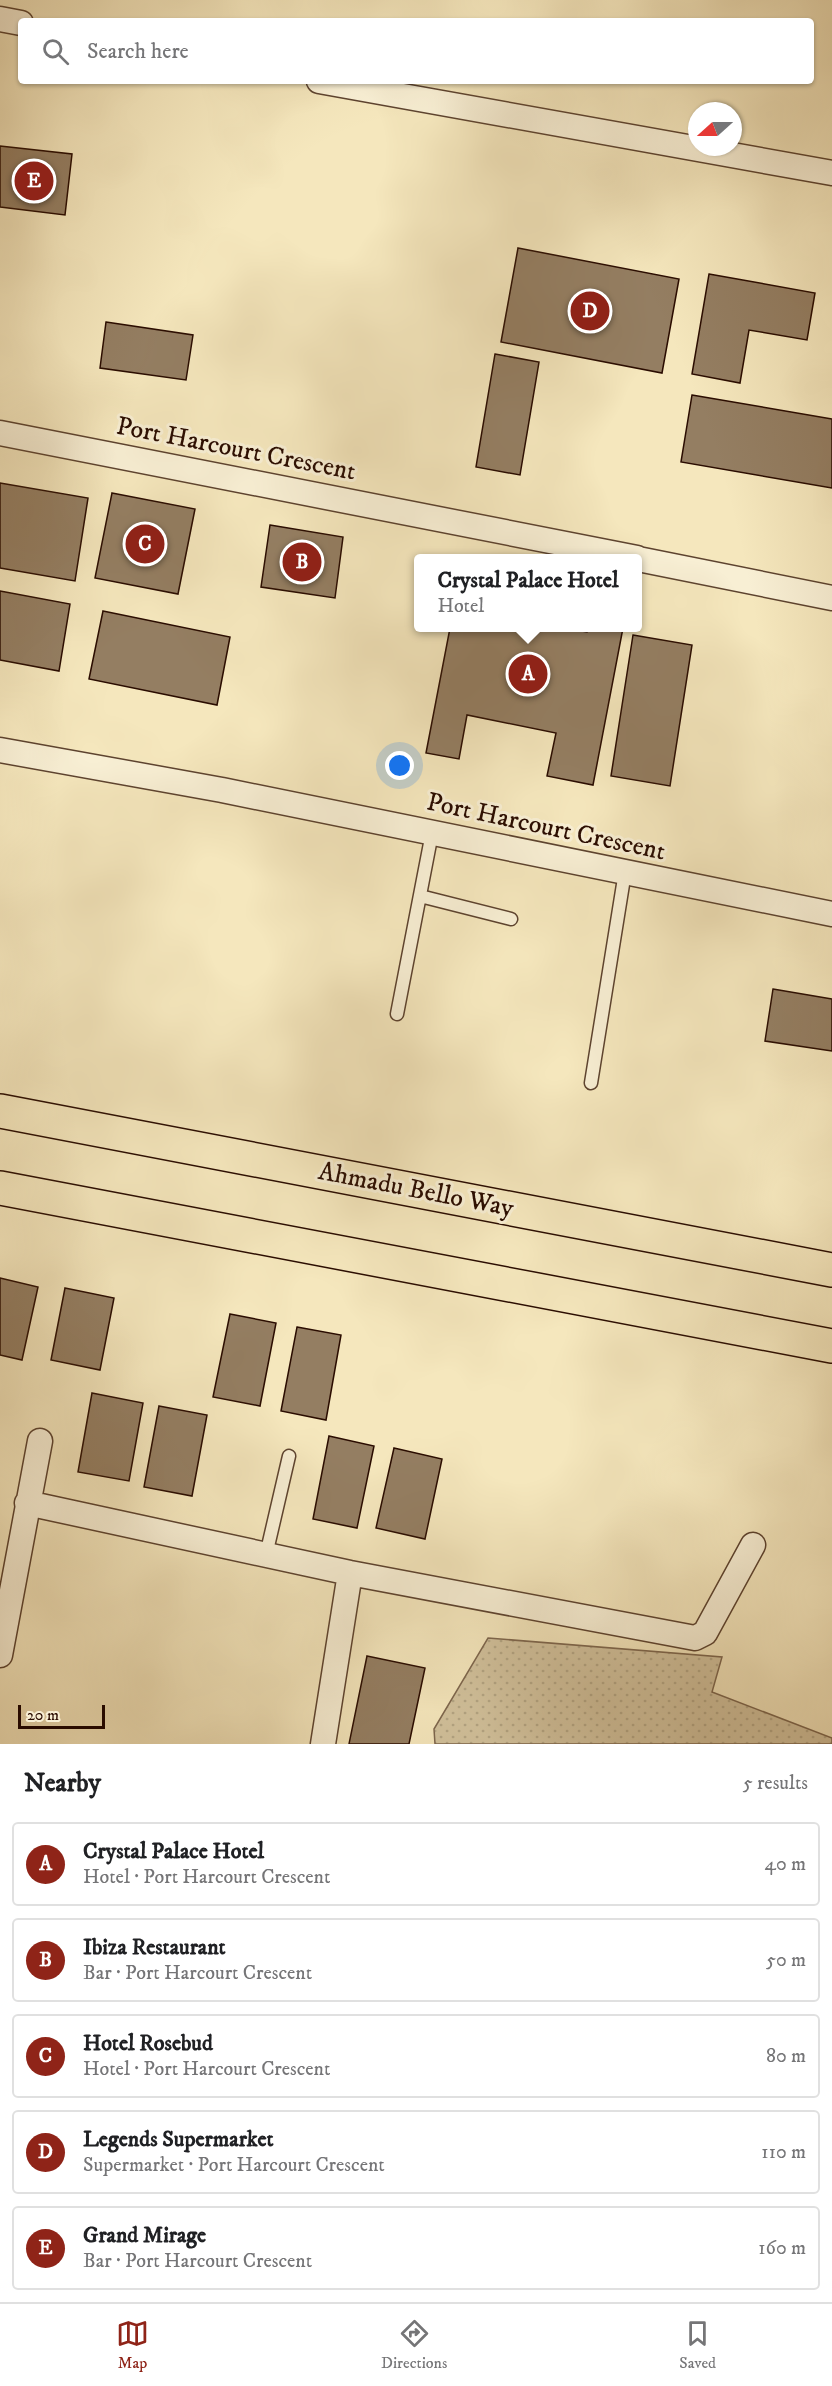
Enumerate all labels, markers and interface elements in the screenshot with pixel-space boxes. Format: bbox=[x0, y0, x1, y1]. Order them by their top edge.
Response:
search box bbox=[18, 18, 814, 84]
icon: search bbox=[39, 35, 72, 68]
text: Search here bbox=[87, 38, 189, 65]
north arrow bbox=[688, 102, 742, 156]
pin: E bbox=[15, 158, 54, 204]
pin: D bbox=[570, 288, 610, 334]
street label: Port Harcourt Crescent bbox=[113, 410, 359, 488]
pin: C bbox=[126, 522, 164, 566]
pin: B bbox=[282, 540, 322, 584]
popup bbox=[414, 554, 642, 632]
text: Crystal Palace Hotel bbox=[437, 567, 619, 594]
text: Hotel bbox=[437, 594, 484, 619]
pin: A bbox=[508, 652, 548, 696]
your location bbox=[385, 751, 414, 780]
street label: Port Harcourt Crescent bbox=[424, 786, 668, 868]
street label: Ahmadu Bello Way bbox=[315, 1155, 517, 1225]
scale bar bbox=[18, 1702, 105, 1730]
text: 20 m bbox=[27, 1705, 59, 1725]
text: Nearby bbox=[24, 1767, 101, 1800]
text: 5 results bbox=[743, 1771, 808, 1796]
text: Crystal Palace Hotel bbox=[83, 1838, 264, 1865]
text: A bbox=[39, 1852, 52, 1877]
text: 40 m bbox=[764, 1852, 806, 1877]
text: Hotel · Port Harcourt Crescent bbox=[83, 1865, 330, 1890]
text: Ibiza Restaurant bbox=[83, 1934, 226, 1961]
text: B bbox=[39, 1948, 52, 1973]
text: 50 m bbox=[766, 1948, 806, 1973]
text: Bar · Port Harcourt Crescent bbox=[83, 1961, 312, 1986]
text: Hotel Rosebud bbox=[83, 2030, 213, 2057]
text: C bbox=[39, 2044, 52, 2069]
text: 80 m bbox=[766, 2044, 806, 2069]
text: Hotel · Port Harcourt Crescent bbox=[83, 2057, 330, 2082]
text: Legends Supermarket bbox=[83, 2126, 274, 2153]
text: D bbox=[38, 2140, 53, 2165]
text: 110 m bbox=[761, 2140, 806, 2165]
text: Supermarket · Port Harcourt Crescent bbox=[83, 2153, 385, 2178]
text: Grand Mirage bbox=[83, 2222, 206, 2249]
text: E bbox=[38, 2236, 53, 2261]
text: 160 m bbox=[758, 2236, 806, 2261]
text: Bar · Port Harcourt Crescent bbox=[83, 2249, 312, 2274]
tab: Map bbox=[116, 2317, 149, 2373]
tab: Directions bbox=[381, 2317, 447, 2373]
tab: Saved bbox=[679, 2317, 716, 2373]

